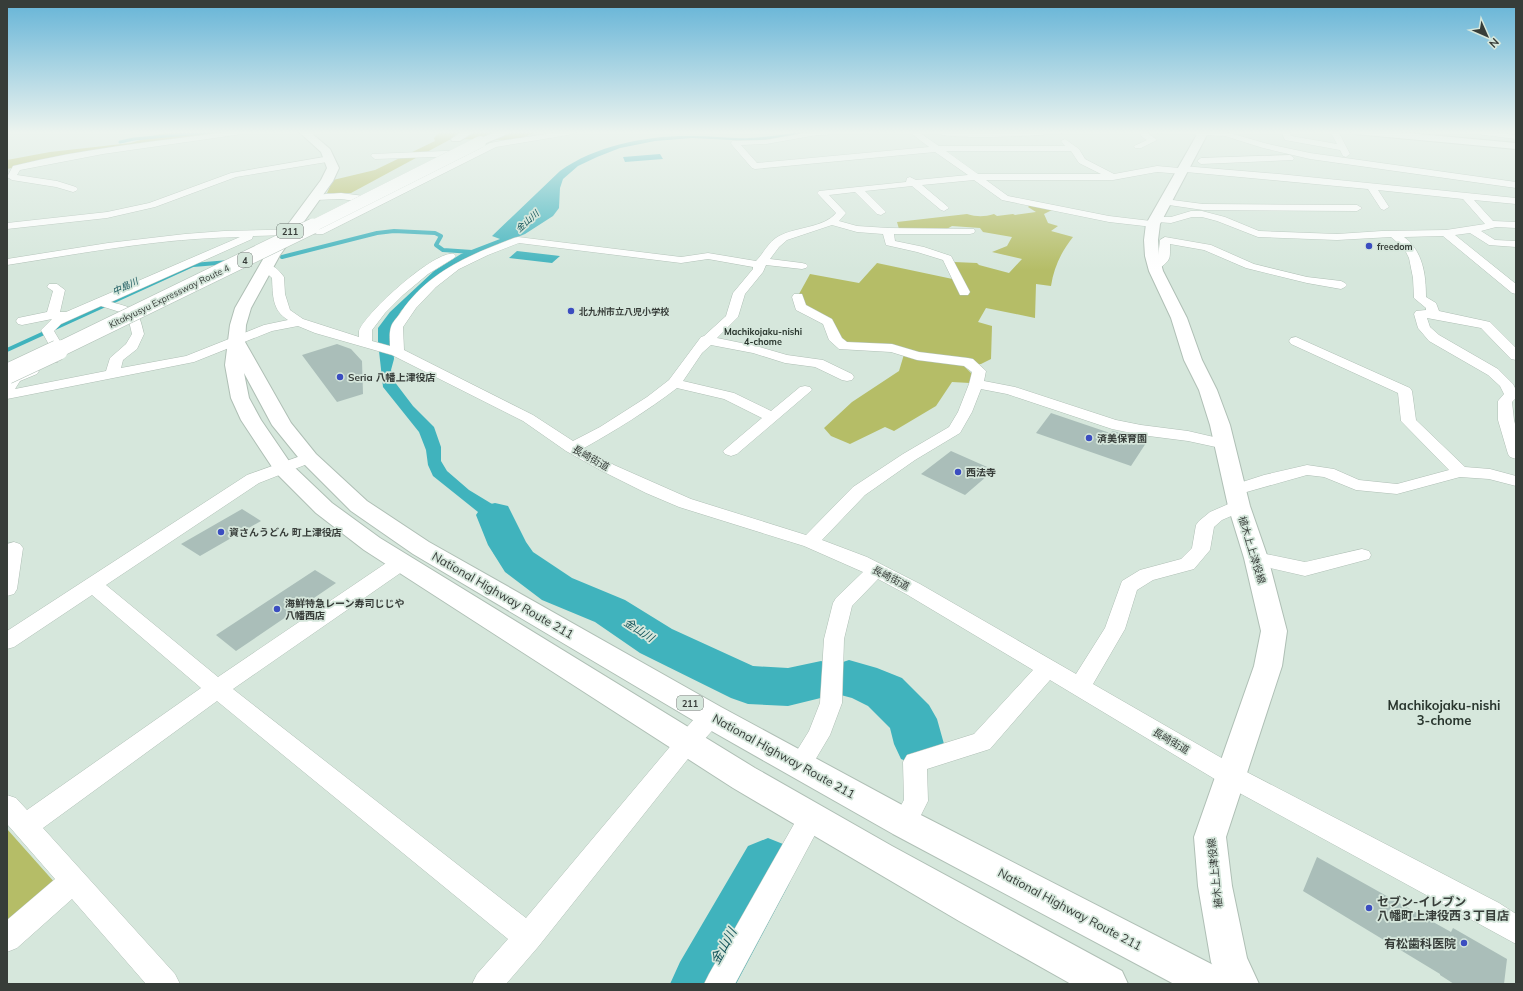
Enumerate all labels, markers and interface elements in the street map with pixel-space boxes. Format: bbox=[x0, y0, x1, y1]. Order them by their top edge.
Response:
north arrow bbox=[1467, 16, 1507, 56]
text: N bbox=[1486, 35, 1502, 51]
water label: 金山川 bbox=[513, 207, 541, 234]
road number: 211 bbox=[277, 224, 303, 238]
marker: freedom bbox=[1364, 241, 1374, 251]
place label: freedom bbox=[1377, 241, 1413, 252]
road number: 4 bbox=[238, 253, 252, 267]
street label: Kitakyusyu Expressway Route 4 bbox=[107, 262, 232, 331]
water label: 中島川 bbox=[110, 275, 140, 297]
marker: 北九州市立八児小学校 bbox=[566, 306, 576, 316]
place label: 北九州市立八児小学校 bbox=[579, 306, 670, 317]
district label: Machikojaku-nishi 4-chome bbox=[724, 326, 802, 347]
place label: Seria 八幡上津役店 bbox=[348, 371, 435, 384]
marker: Seria 八幡上津役店 bbox=[335, 372, 345, 382]
place label: 済美保育園 bbox=[1097, 432, 1147, 445]
marker: 済美保育園 bbox=[1084, 433, 1094, 443]
street label: 長崎街道 bbox=[570, 443, 612, 473]
place label: 西法寺 bbox=[966, 466, 996, 479]
marker: 西法寺 bbox=[953, 467, 963, 477]
street label: 植木上上津役線 bbox=[1236, 515, 1268, 585]
place label: 資さんうどん 町上津役店 bbox=[229, 526, 342, 539]
marker: 資さんうどん 町上津役店 bbox=[216, 527, 226, 537]
street label: National Highway Route 211 bbox=[430, 548, 576, 642]
street label: 長崎街道 bbox=[870, 563, 912, 593]
place label: 海鮮特急レーン寿司じじや 八幡西店 bbox=[285, 597, 405, 622]
marker: 海鮮特急レーン寿司じじや 八幡西店 bbox=[272, 604, 282, 614]
water label: 金山川 bbox=[621, 615, 657, 645]
road number: 211 bbox=[677, 696, 703, 710]
district label: Machikojaku-nishi 3-chome bbox=[1388, 697, 1500, 728]
street label: National Highway Route 211 bbox=[710, 710, 858, 802]
street label: 長崎街道 bbox=[1150, 725, 1192, 757]
street label: 植木上上津役線 bbox=[1205, 838, 1225, 908]
street label: National Highway Route 211 bbox=[995, 865, 1145, 953]
place label: セブン-イレブン 八幡町上津役西３丁目店 bbox=[1377, 894, 1509, 923]
marker: セブン-イレブン 八幡町上津役西３丁目店 bbox=[1364, 903, 1374, 913]
water label: 金山川 bbox=[707, 923, 740, 967]
place label: 有松歯科医院 bbox=[1384, 936, 1456, 951]
marker: 有松歯科医院 bbox=[1459, 938, 1469, 948]

